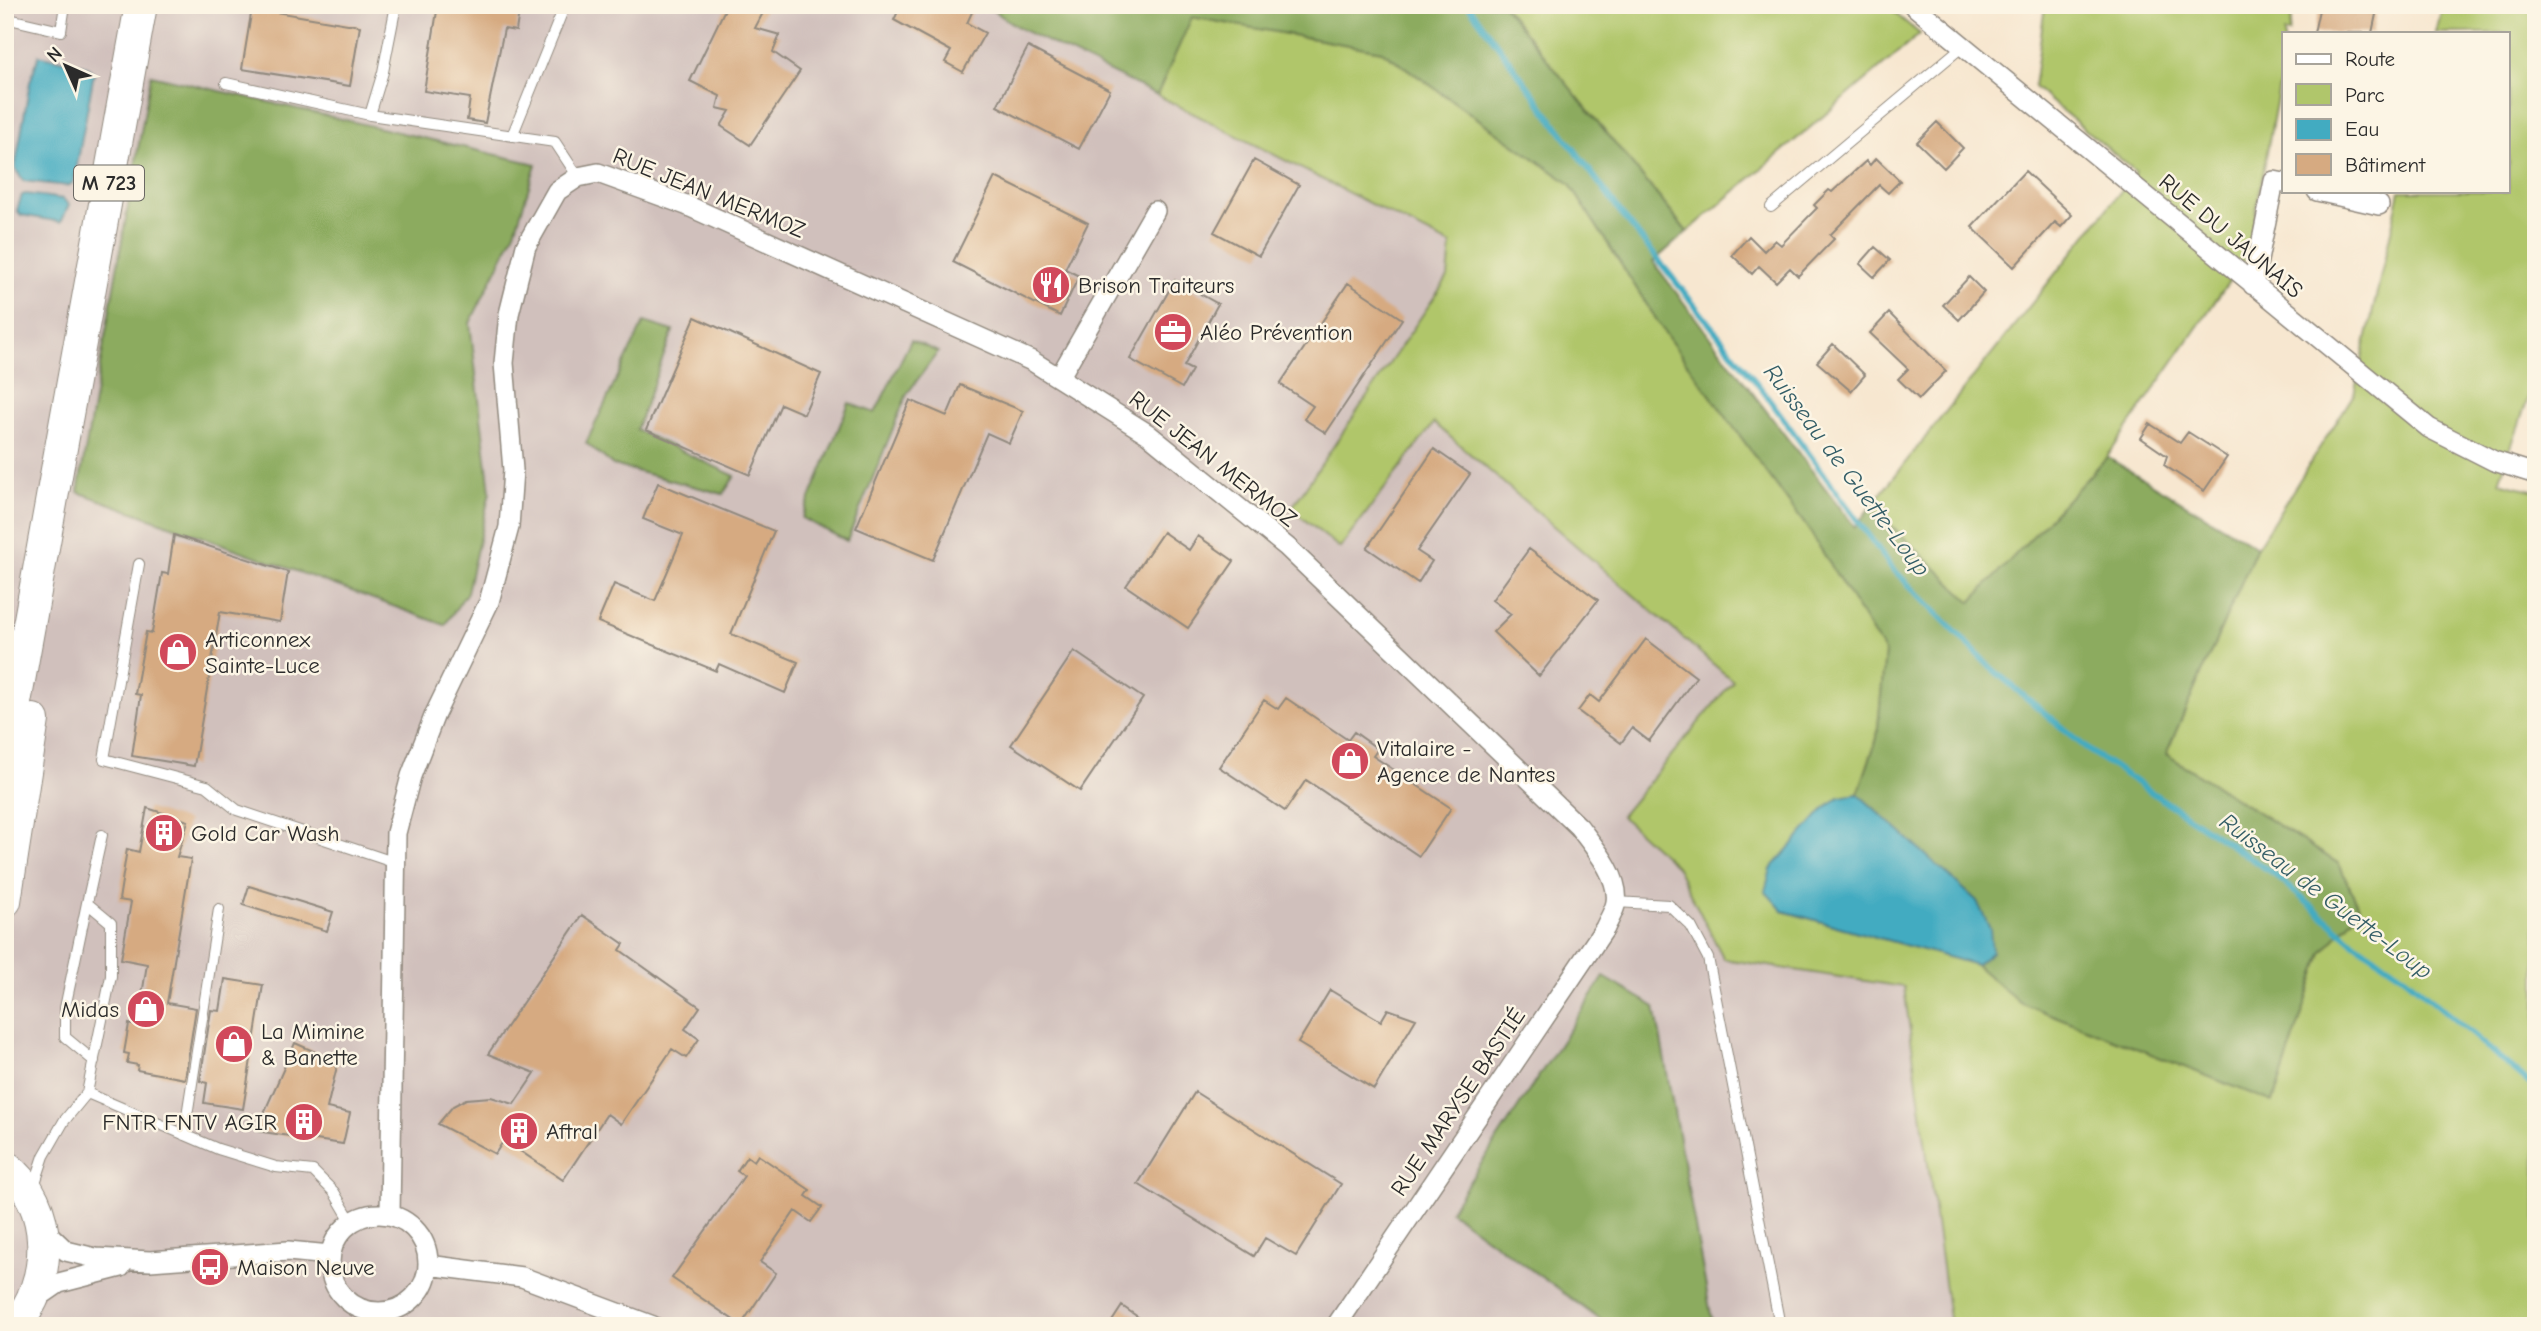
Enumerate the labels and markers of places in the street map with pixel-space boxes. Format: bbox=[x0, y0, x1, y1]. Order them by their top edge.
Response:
restaurant icon: Brison Traiteurs bbox=[1030, 264, 1072, 306]
place label: Brison Traiteurs bbox=[1078, 272, 1234, 299]
office icon: Aléo Prévention bbox=[1152, 311, 1194, 353]
place label: Aléo Prévention bbox=[1200, 319, 1353, 346]
place label: Articonnex Sainte-Luce bbox=[205, 626, 320, 679]
shop icon: Articonnex Sainte-Luce bbox=[157, 631, 199, 673]
place label: Vitalaire - Agence de Nantes bbox=[1377, 735, 1555, 788]
shop icon: Vitalaire - Agence de Nantes bbox=[1329, 740, 1371, 782]
building icon: Gold Car Wash bbox=[143, 812, 185, 854]
place label: Gold Car Wash bbox=[191, 820, 340, 847]
shop icon: Midas bbox=[125, 988, 167, 1030]
place label: Midas bbox=[61, 996, 119, 1023]
place label: La Mimine & Banette bbox=[261, 1018, 365, 1071]
shop icon: La Mimine & Banette bbox=[213, 1023, 255, 1065]
building icon: FNTR FNTV AGIR bbox=[283, 1101, 325, 1143]
place label: FNTR FNTV AGIR bbox=[102, 1109, 277, 1136]
building icon: Aftral bbox=[498, 1110, 540, 1152]
place label: Aftral bbox=[546, 1118, 598, 1145]
bus stop icon: Maison Neuve bbox=[189, 1246, 231, 1288]
place label: Maison Neuve bbox=[237, 1254, 375, 1281]

